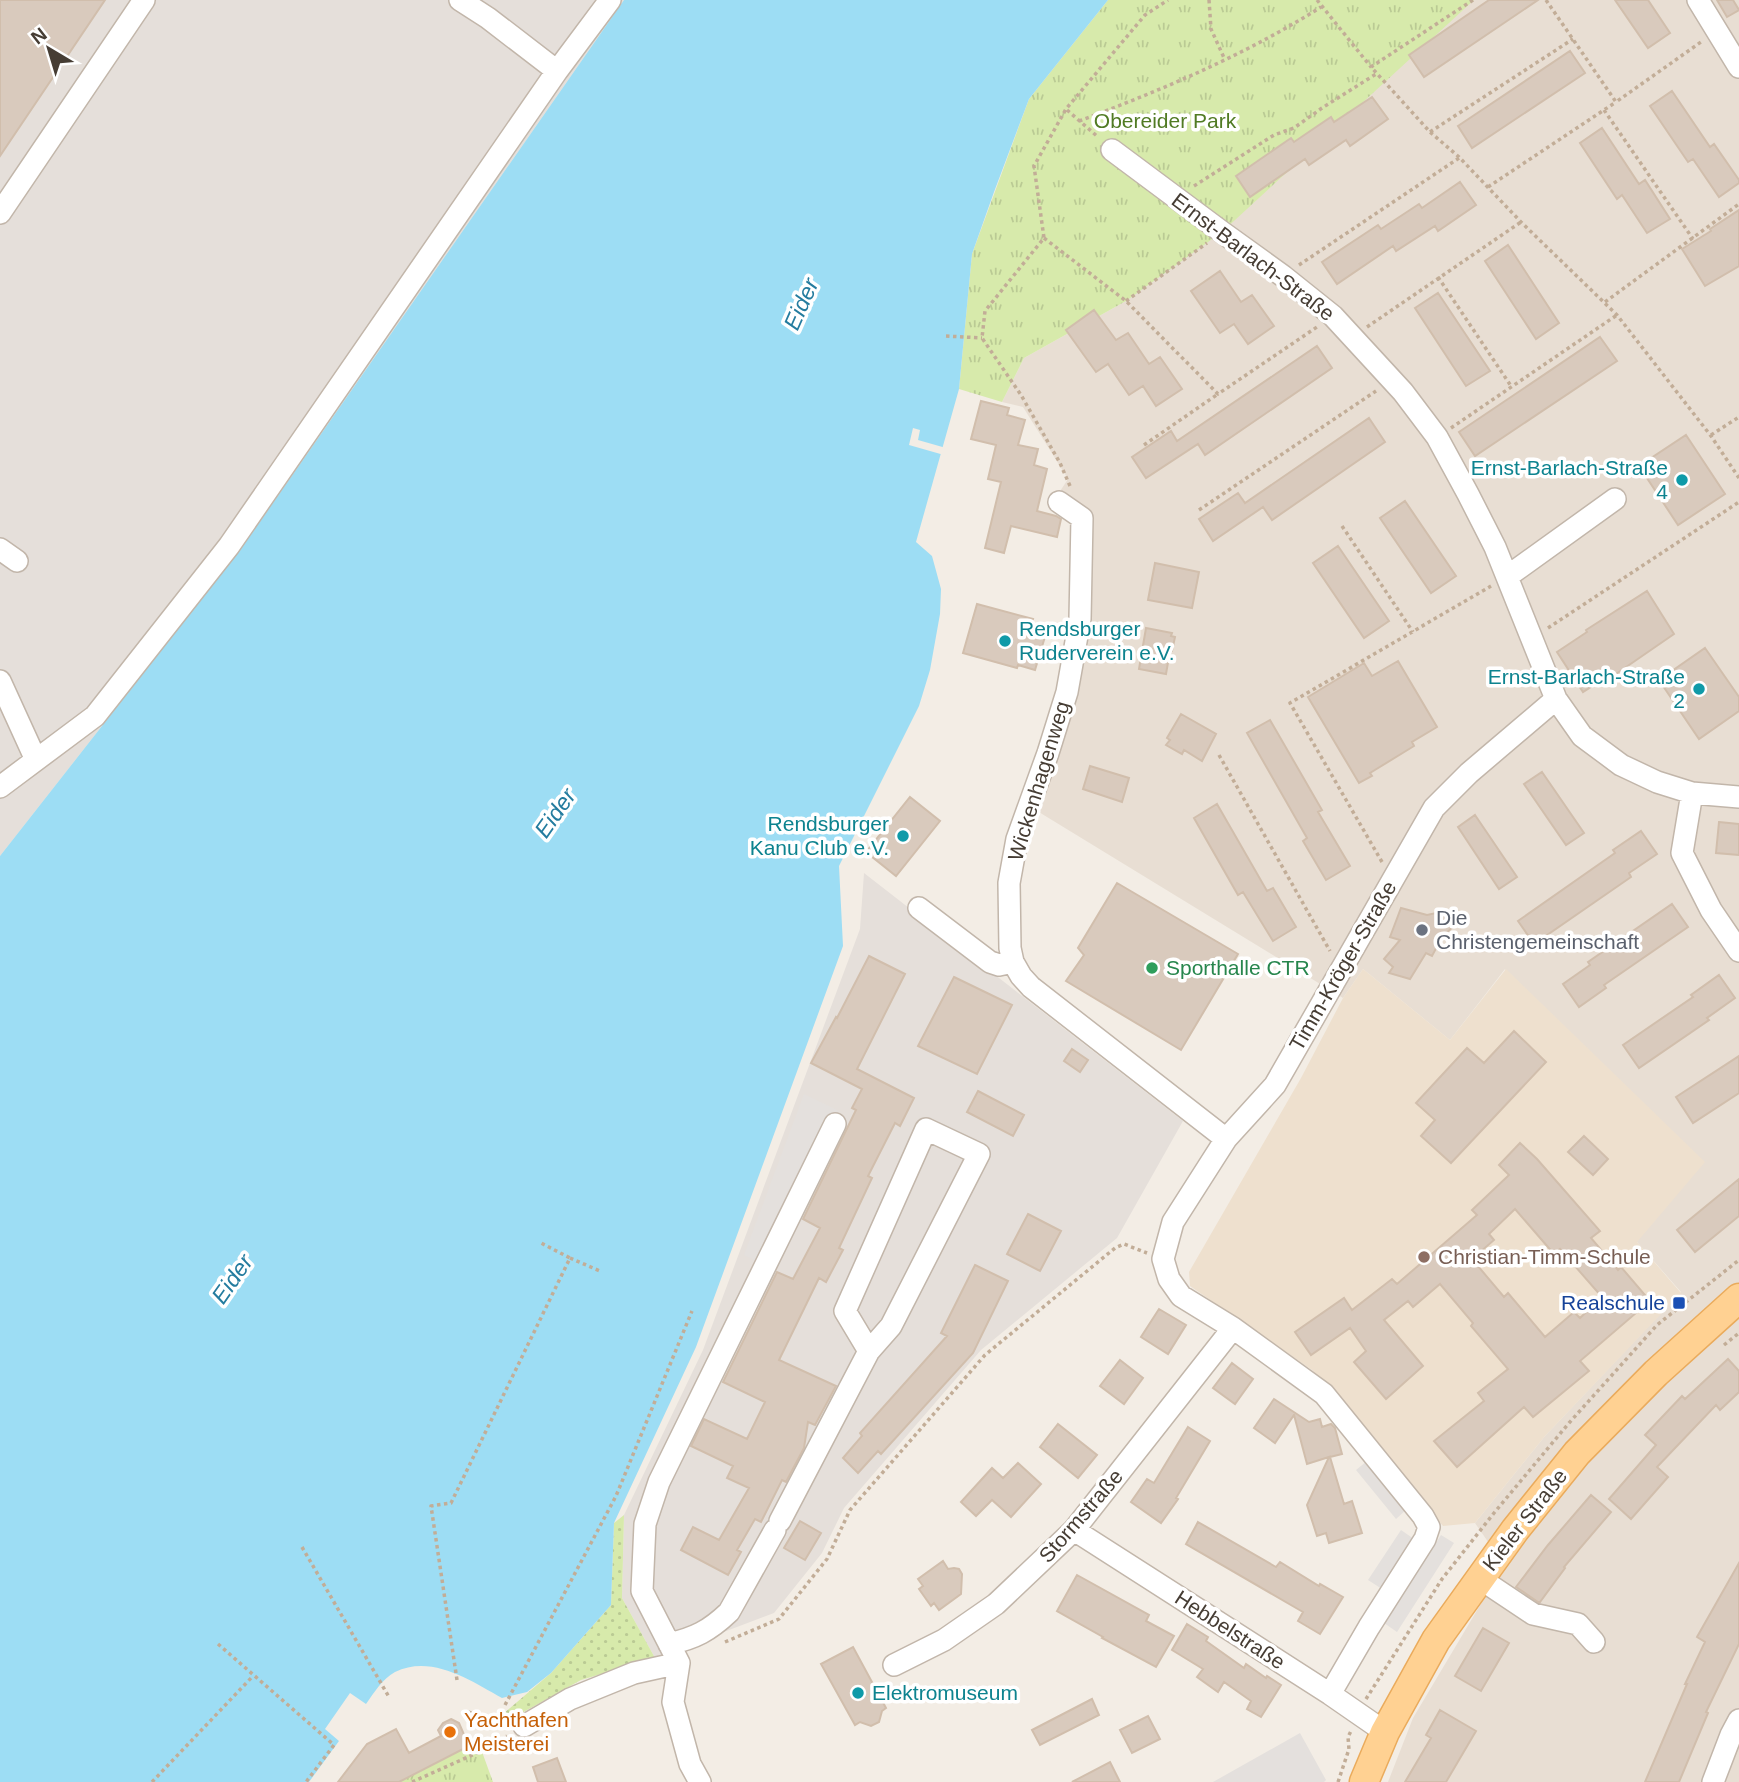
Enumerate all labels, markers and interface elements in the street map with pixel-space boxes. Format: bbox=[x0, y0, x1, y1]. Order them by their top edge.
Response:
north arrow bbox=[14, 14, 84, 84]
text: N bbox=[27, 23, 51, 48]
park label: Obereider Park bbox=[1094, 109, 1237, 132]
street label: Ernst-Barlach-Straße bbox=[1168, 188, 1339, 325]
water label: Eider bbox=[778, 273, 824, 334]
place label: Ernst-Barlach-Straße 4 bbox=[1471, 456, 1668, 503]
marker: Ernst-Barlach-Straße 4 bbox=[1674, 472, 1690, 488]
place label: Rendsburger Ruderverein e.V. bbox=[1019, 617, 1175, 664]
marker: Rendsburger Ruderverein e.V. bbox=[997, 633, 1013, 649]
place label: Ernst-Barlach-Straße 2 bbox=[1488, 665, 1685, 712]
marker: Ernst-Barlach-Straße 2 bbox=[1691, 681, 1707, 697]
street label: Wickenhagenweg bbox=[1003, 698, 1074, 863]
water label: Eider bbox=[529, 782, 582, 842]
place label: Rendsburger Kanu Club e.V. bbox=[750, 812, 889, 859]
marker: Rendsburger Kanu Club e.V. bbox=[895, 828, 911, 844]
street label: Timm-Kröger-Straße bbox=[1285, 877, 1400, 1055]
place label: Die Christengemeinschaft bbox=[1436, 906, 1639, 953]
marker: Die Christengemeinschaft bbox=[1414, 922, 1430, 938]
place label: Sporthalle CTR bbox=[1166, 956, 1310, 979]
marker: Sporthalle CTR bbox=[1144, 960, 1160, 976]
place label: Christian-Timm-Schule bbox=[1438, 1245, 1651, 1268]
water label: Eider bbox=[206, 1248, 259, 1308]
marker: Christian-Timm-Schule bbox=[1416, 1249, 1432, 1265]
place label: Realschule bbox=[1561, 1291, 1665, 1314]
marker: Realschule bbox=[1671, 1295, 1687, 1311]
street label: Kieler Straße bbox=[1478, 1464, 1571, 1575]
street label: Stormstraße bbox=[1034, 1465, 1127, 1567]
street label: Hebbelstraße bbox=[1171, 1586, 1289, 1674]
place label: Elektromuseum bbox=[872, 1681, 1018, 1704]
marker: Elektromuseum bbox=[850, 1685, 866, 1701]
place label: Yachthafen Meisterei bbox=[464, 1708, 569, 1755]
marker: Yachthafen Meisterei bbox=[442, 1724, 458, 1740]

